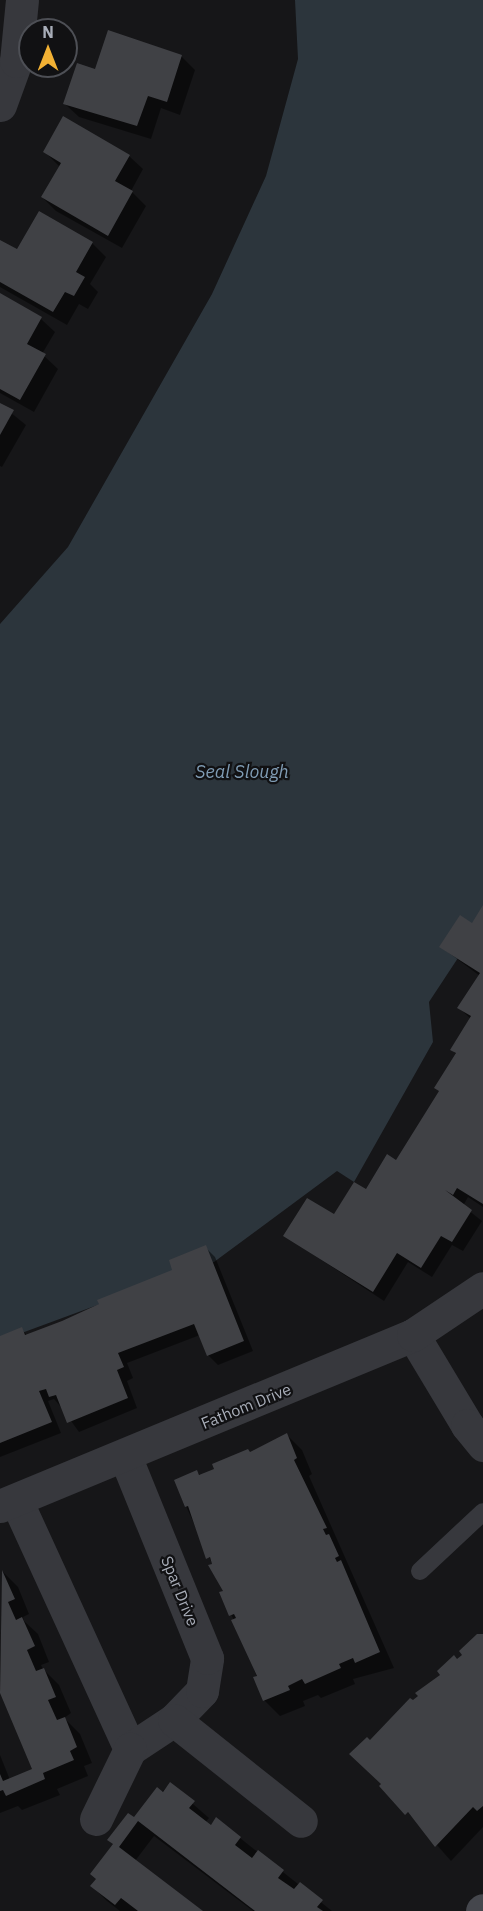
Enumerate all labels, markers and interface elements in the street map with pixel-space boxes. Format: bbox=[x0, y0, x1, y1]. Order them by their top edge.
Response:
north arrow bbox=[18, 18, 78, 78]
text: N bbox=[42, 22, 54, 42]
water label: Seal Slough bbox=[195, 761, 289, 783]
street label: Fathom Drive bbox=[198, 1379, 294, 1433]
street label: Spar Drive bbox=[157, 1553, 203, 1629]

